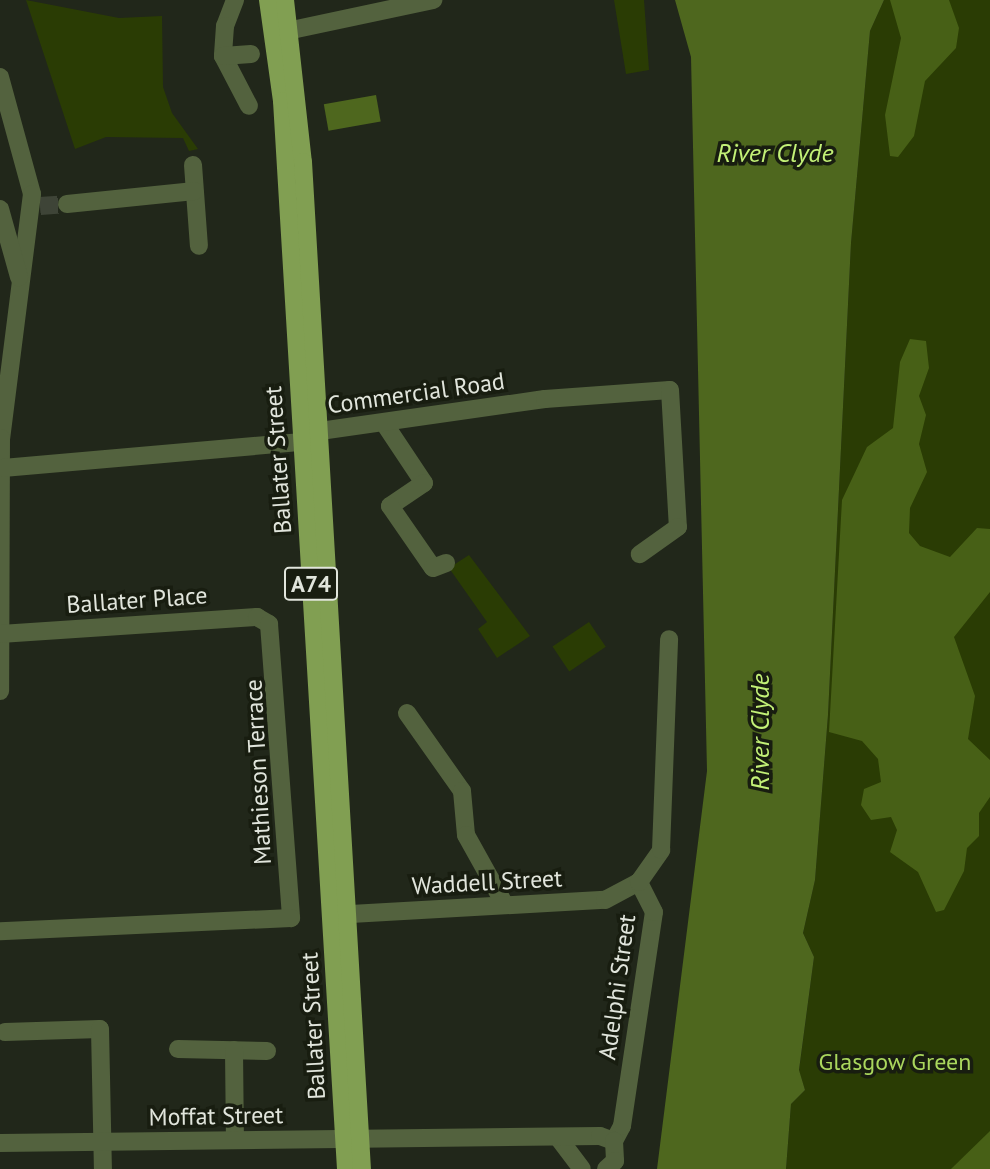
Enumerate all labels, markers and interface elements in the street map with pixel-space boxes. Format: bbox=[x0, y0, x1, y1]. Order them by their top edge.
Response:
water label: River Clyde bbox=[716, 137, 834, 169]
street label: Commercial Road bbox=[326, 366, 506, 420]
street label: Ballater Street bbox=[258, 385, 298, 535]
road number: A74 bbox=[283, 564, 339, 604]
street label: Ballater Place bbox=[66, 581, 208, 619]
water label: River Clyde bbox=[744, 673, 776, 791]
street label: Mathieson Terrace bbox=[239, 678, 277, 866]
street label: Waddell Street bbox=[411, 864, 563, 900]
street label: Adelphi Street bbox=[593, 913, 641, 1061]
street label: Ballater Street bbox=[295, 951, 331, 1101]
park label: Glasgow Green bbox=[818, 1048, 972, 1076]
street label: Moffat Street bbox=[148, 1100, 284, 1132]

